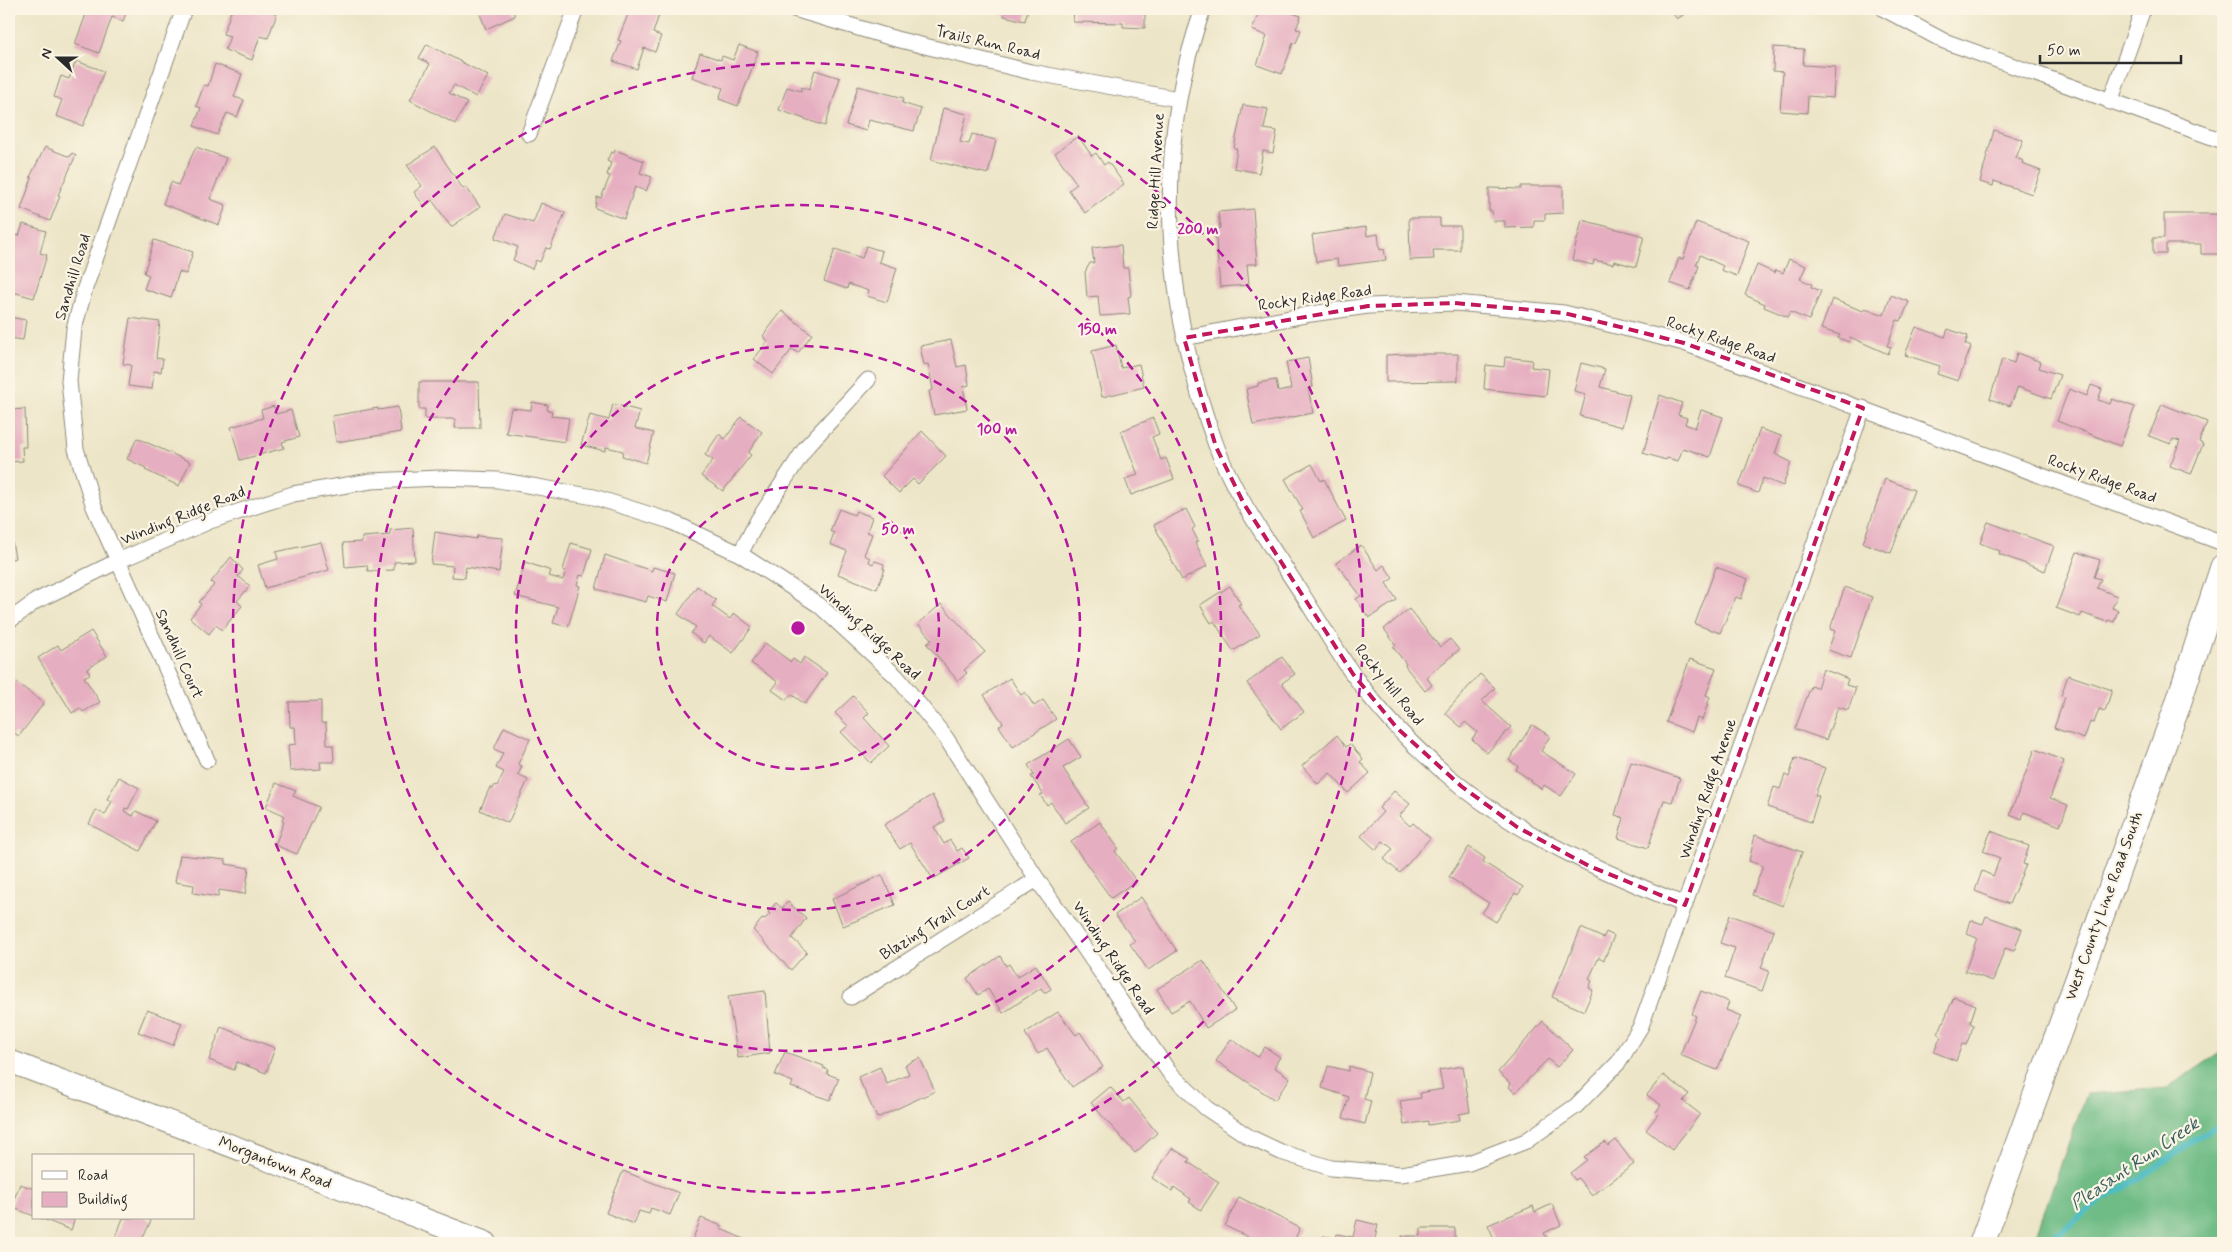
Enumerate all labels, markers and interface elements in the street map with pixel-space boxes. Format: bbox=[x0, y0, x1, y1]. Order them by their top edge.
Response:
street label: Trails Run Road bbox=[933, 21, 1043, 65]
north arrow bbox=[32, 32, 82, 82]
scale bar bbox=[2040, 32, 2181, 64]
text: 50 m bbox=[2047, 41, 2081, 61]
text: N bbox=[37, 46, 57, 61]
street label: Ridge Hill Avenue bbox=[1142, 112, 1171, 230]
text: 200 m bbox=[1178, 220, 1219, 240]
street label: Sandhill Road bbox=[50, 231, 96, 323]
street label: Rocky Ridge Road bbox=[1257, 280, 1373, 316]
street label: Rocky Ridge Road bbox=[1663, 311, 1779, 369]
text: 150 m bbox=[1077, 320, 1117, 340]
text: 100 m bbox=[977, 420, 1017, 440]
street label: Rocky Ridge Road bbox=[2045, 450, 2159, 508]
street label: Winding Ridge Road bbox=[118, 481, 249, 552]
text: 50 m bbox=[881, 520, 915, 540]
street label: Winding Ridge Road bbox=[813, 579, 925, 686]
street label: Sandhill Court bbox=[150, 606, 208, 703]
centre of rings bbox=[789, 619, 807, 637]
street label: Rocky Hill Road bbox=[1350, 640, 1428, 730]
street label: Winding Ridge Avenue bbox=[1674, 715, 1743, 862]
street label: West County Line Road South bbox=[2060, 809, 2148, 1003]
street label: Blazing Trail Court bbox=[876, 881, 995, 966]
street label: Winding Ridge Road bbox=[1066, 897, 1159, 1019]
water label: Pleasant Run Creek bbox=[2066, 1112, 2205, 1216]
street label: Morgantown Road bbox=[215, 1132, 335, 1195]
legend bbox=[32, 1154, 195, 1220]
text: Road bbox=[78, 1166, 108, 1186]
text: Building bbox=[78, 1190, 128, 1211]

